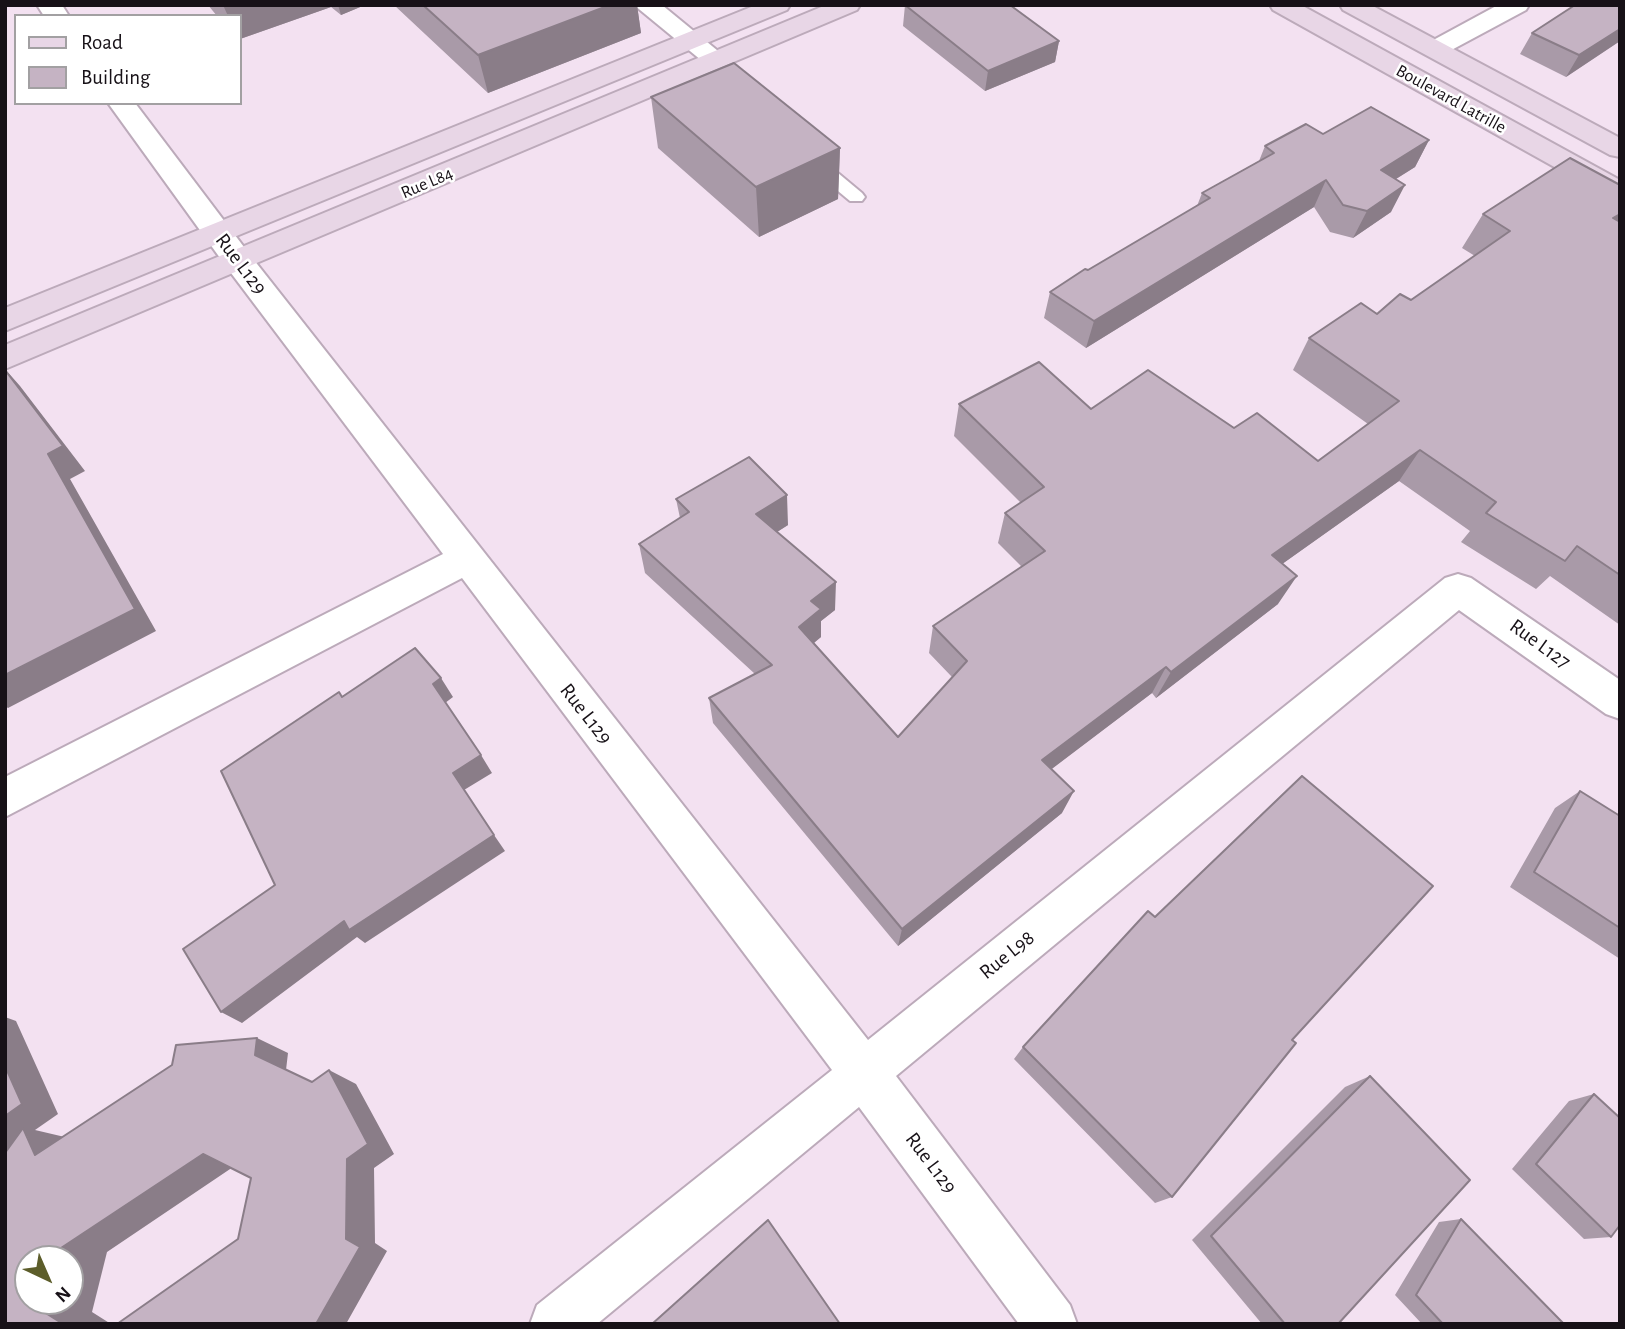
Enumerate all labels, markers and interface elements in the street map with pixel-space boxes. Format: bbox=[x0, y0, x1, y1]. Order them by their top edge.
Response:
legend bbox=[14, 14, 242, 105]
text: Road bbox=[81, 32, 123, 53]
street label: Boulevard Latrille bbox=[1392, 60, 1510, 138]
text: Building bbox=[81, 67, 150, 88]
street label: Rue L84 bbox=[398, 162, 456, 204]
street label: Rue L129 bbox=[210, 228, 272, 300]
street label: Rue L127 bbox=[1505, 613, 1575, 675]
street label: Rue L129 bbox=[554, 678, 618, 750]
street label: Rue L98 bbox=[974, 925, 1040, 985]
street label: Rue L129 bbox=[900, 1127, 962, 1199]
north arrow bbox=[14, 1245, 84, 1315]
text: N bbox=[51, 1283, 74, 1305]

